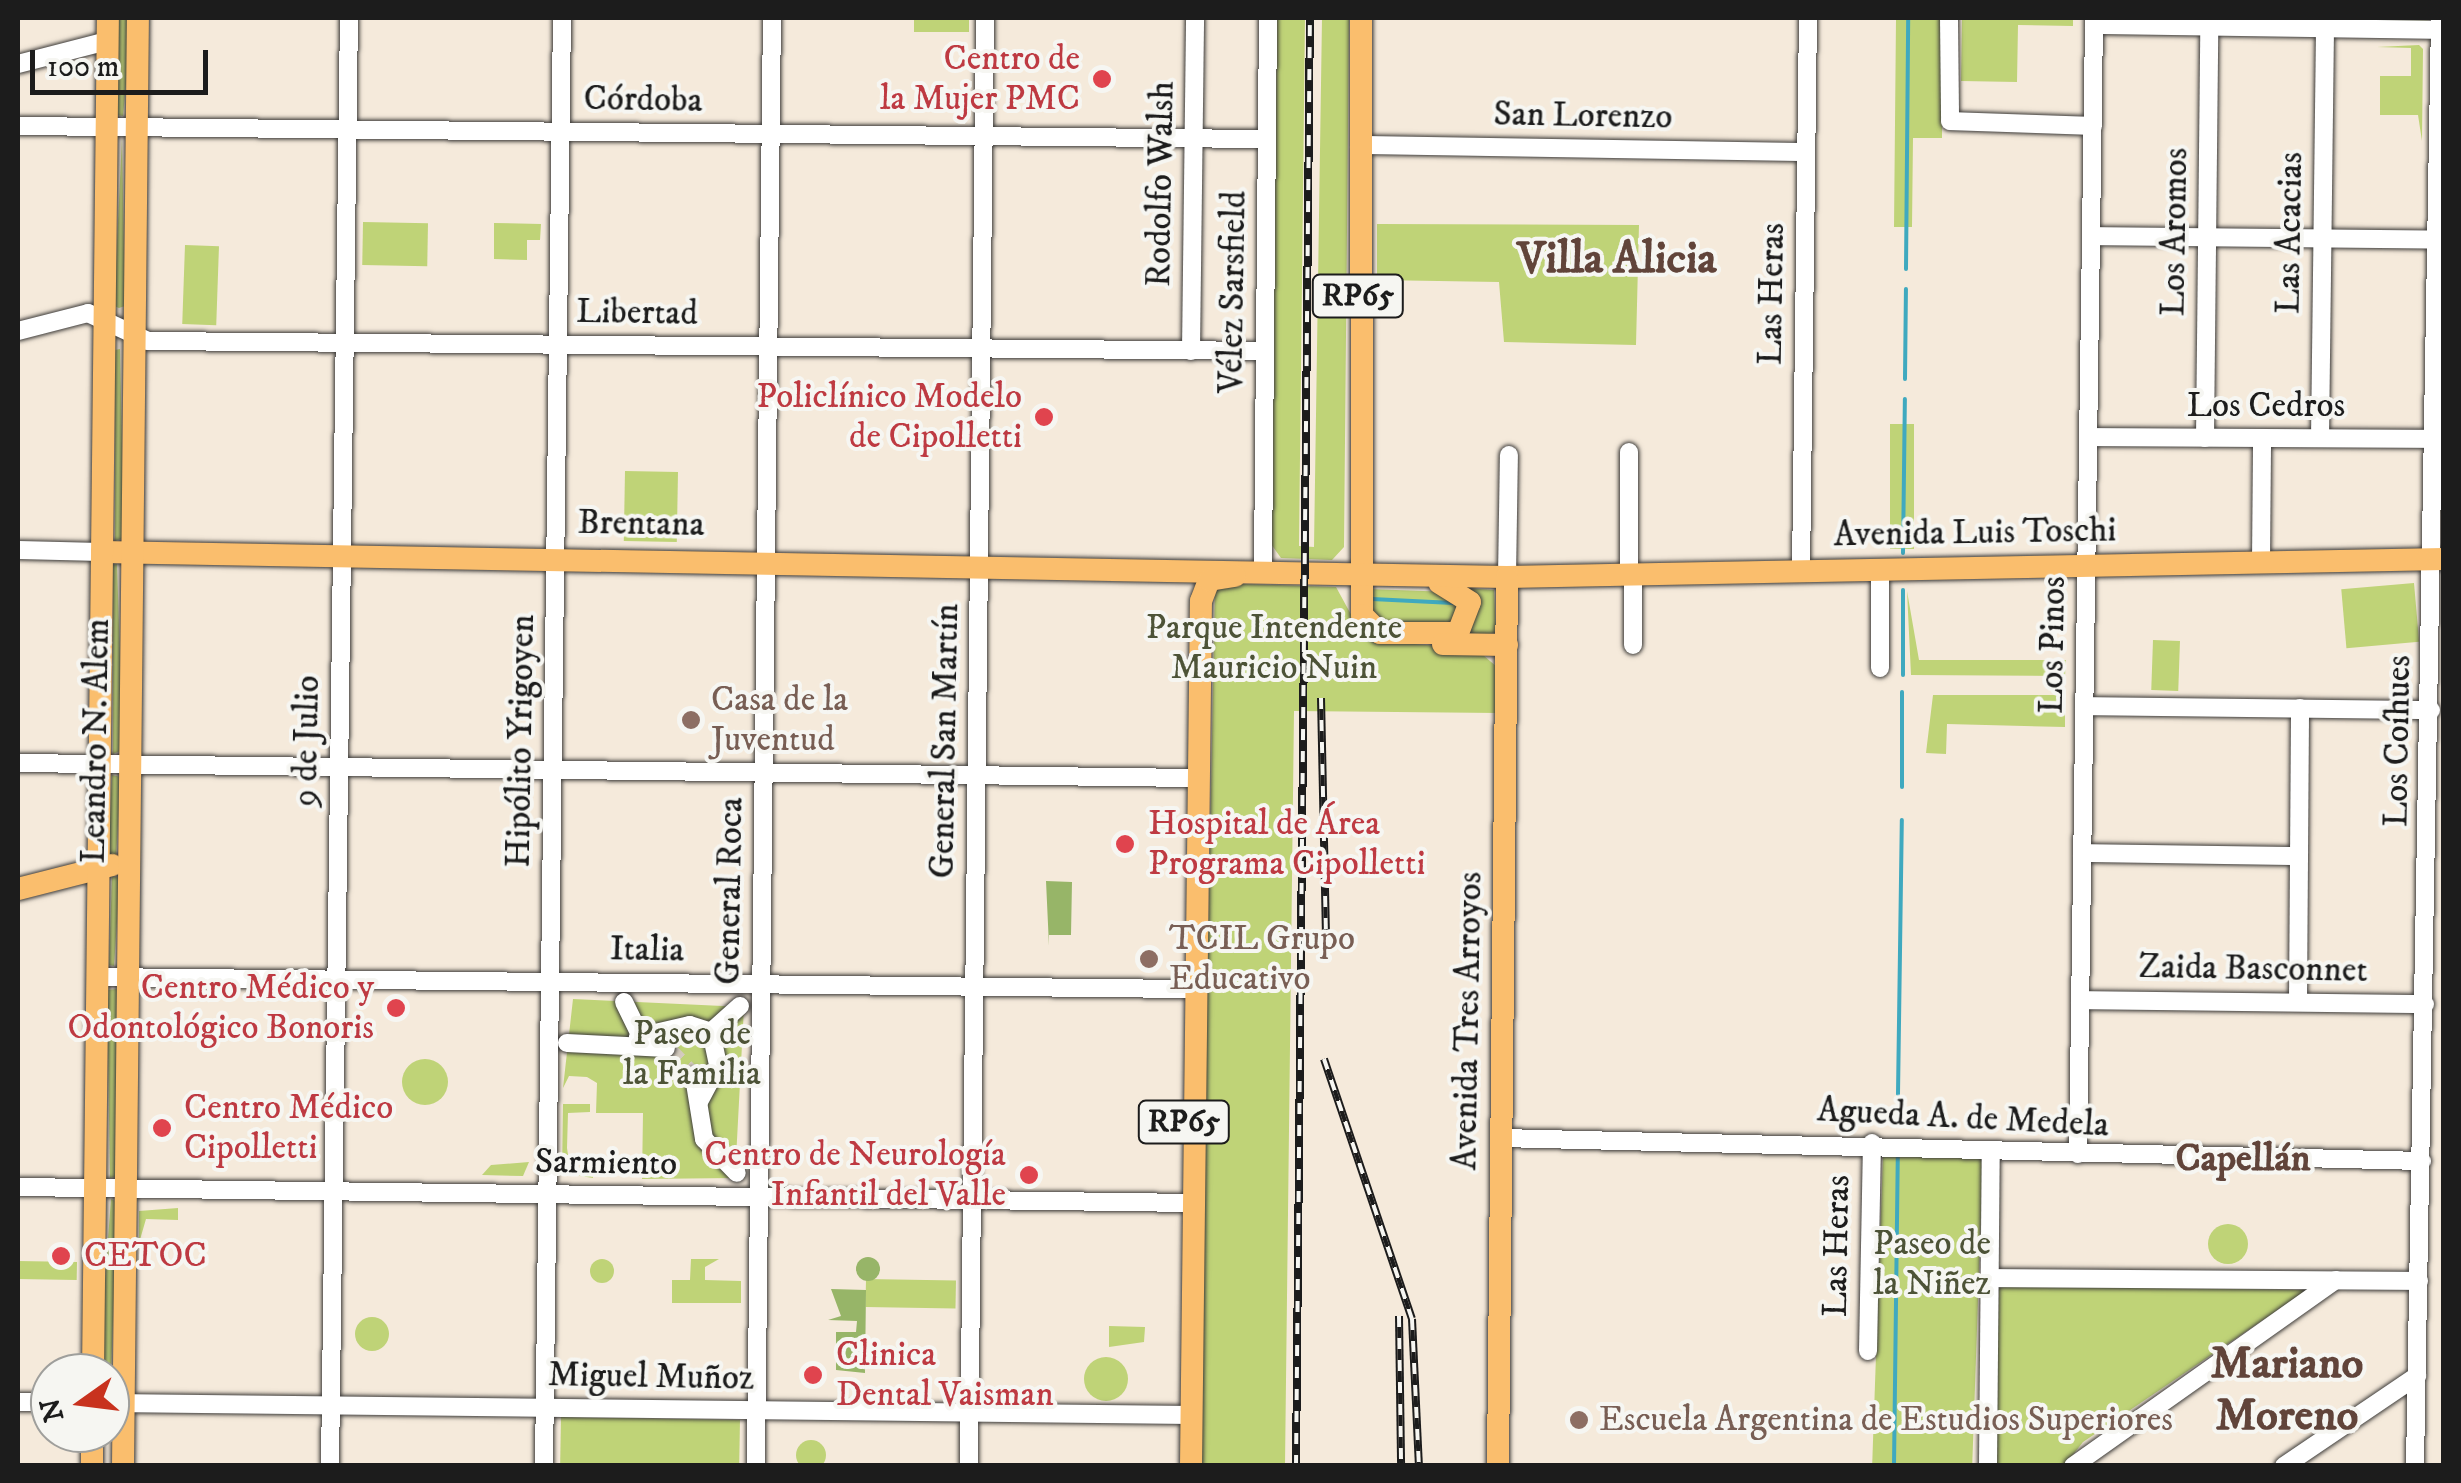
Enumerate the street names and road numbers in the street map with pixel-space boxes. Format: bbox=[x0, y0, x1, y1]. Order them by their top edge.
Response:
street label: Córdoba bbox=[583, 78, 703, 122]
street label: Rodolfo Walsh bbox=[1138, 81, 1184, 287]
street label: San Lorenzo bbox=[1493, 93, 1673, 139]
street label: Los Aromos bbox=[2153, 147, 2197, 317]
street label: Las Acacias bbox=[2268, 152, 2312, 314]
street label: Vélez Sarsfield bbox=[1210, 190, 1256, 394]
street label: Las Heras bbox=[1750, 223, 1794, 365]
road number: RP65 bbox=[1310, 269, 1406, 323]
street label: Libertad bbox=[576, 291, 698, 335]
street label: Los Cedros bbox=[2187, 385, 2345, 427]
street label: Brentana bbox=[577, 502, 705, 546]
street label: Avenida Luis Toschi bbox=[1833, 510, 2117, 556]
street label: Los Pinos bbox=[2031, 576, 2075, 714]
street label: General San Martín bbox=[922, 603, 968, 879]
street label: Hipólito Yrigoyen bbox=[498, 614, 544, 868]
street label: Leandro N. Alem bbox=[73, 618, 119, 864]
street label: Los Coíhues bbox=[2376, 655, 2420, 827]
street label: 9 de Julio bbox=[285, 675, 329, 807]
street label: General Roca bbox=[707, 797, 753, 985]
street label: Avenida Tres Arroyos bbox=[1444, 871, 1492, 1171]
street label: Italia bbox=[609, 928, 685, 972]
street label: Zaida Basconnet bbox=[2138, 946, 2368, 992]
street label: Agueda A. de Medela bbox=[1816, 1089, 2110, 1147]
road number: RP65 bbox=[1136, 1095, 1232, 1149]
street label: Sarmiento bbox=[534, 1141, 678, 1185]
street label: Las Heras bbox=[1815, 1175, 1859, 1317]
street label: Miguel Muñoz bbox=[548, 1354, 754, 1400]

